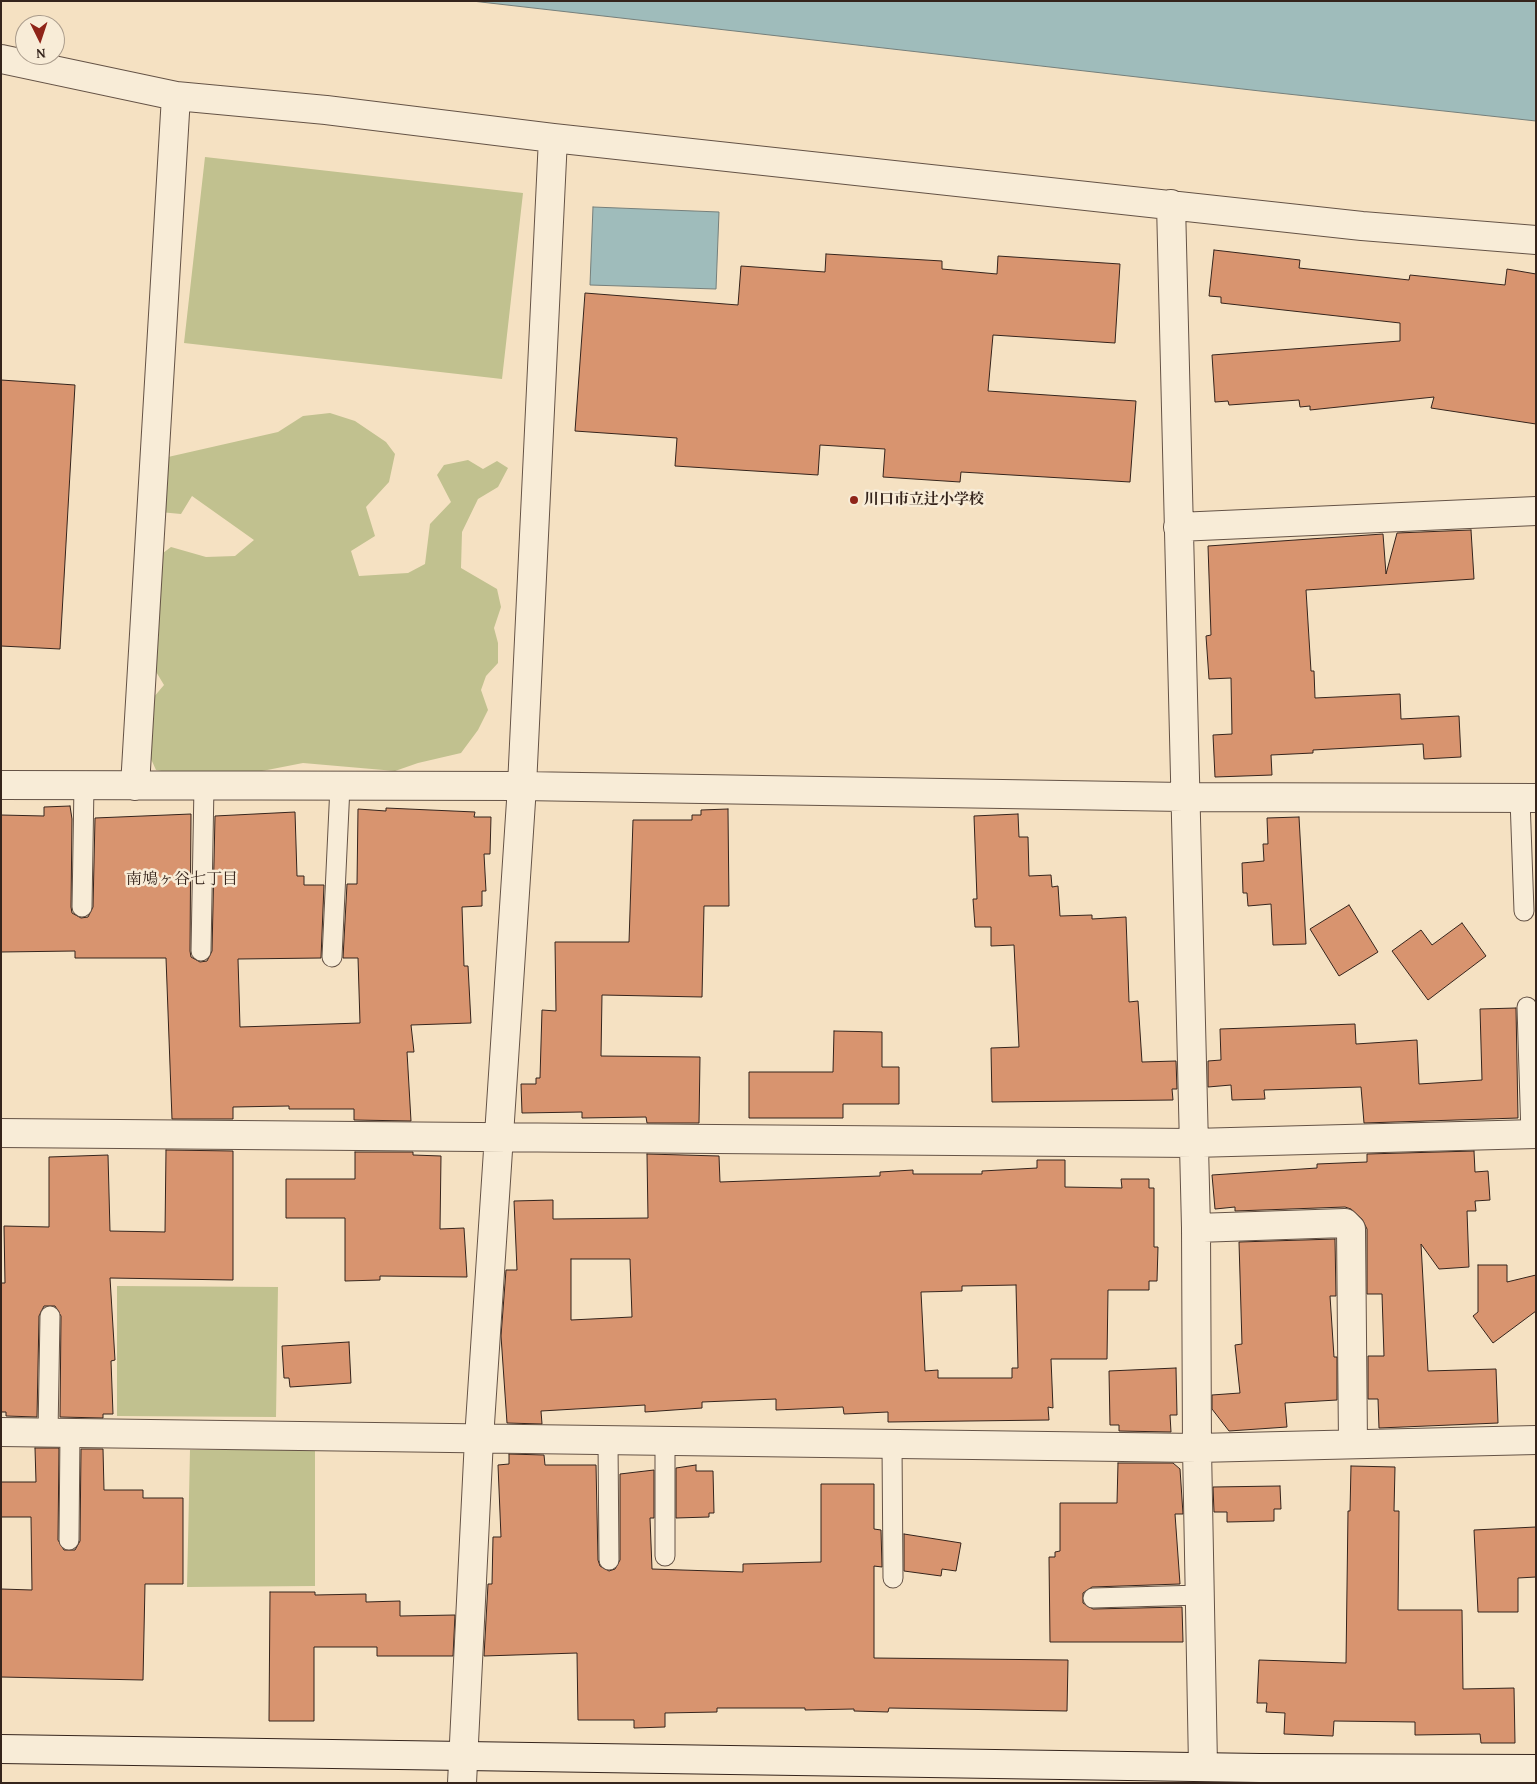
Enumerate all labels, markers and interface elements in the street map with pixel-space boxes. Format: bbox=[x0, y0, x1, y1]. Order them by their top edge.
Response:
north arrow bbox=[15, 15, 65, 65]
text: N bbox=[36, 44, 46, 64]
place label: 川口市立辻小学校 bbox=[864, 491, 984, 509]
marker: 川口市立辻小学校 bbox=[848, 494, 860, 506]
district label: 南鳩ヶ谷七丁目 bbox=[126, 870, 238, 890]

